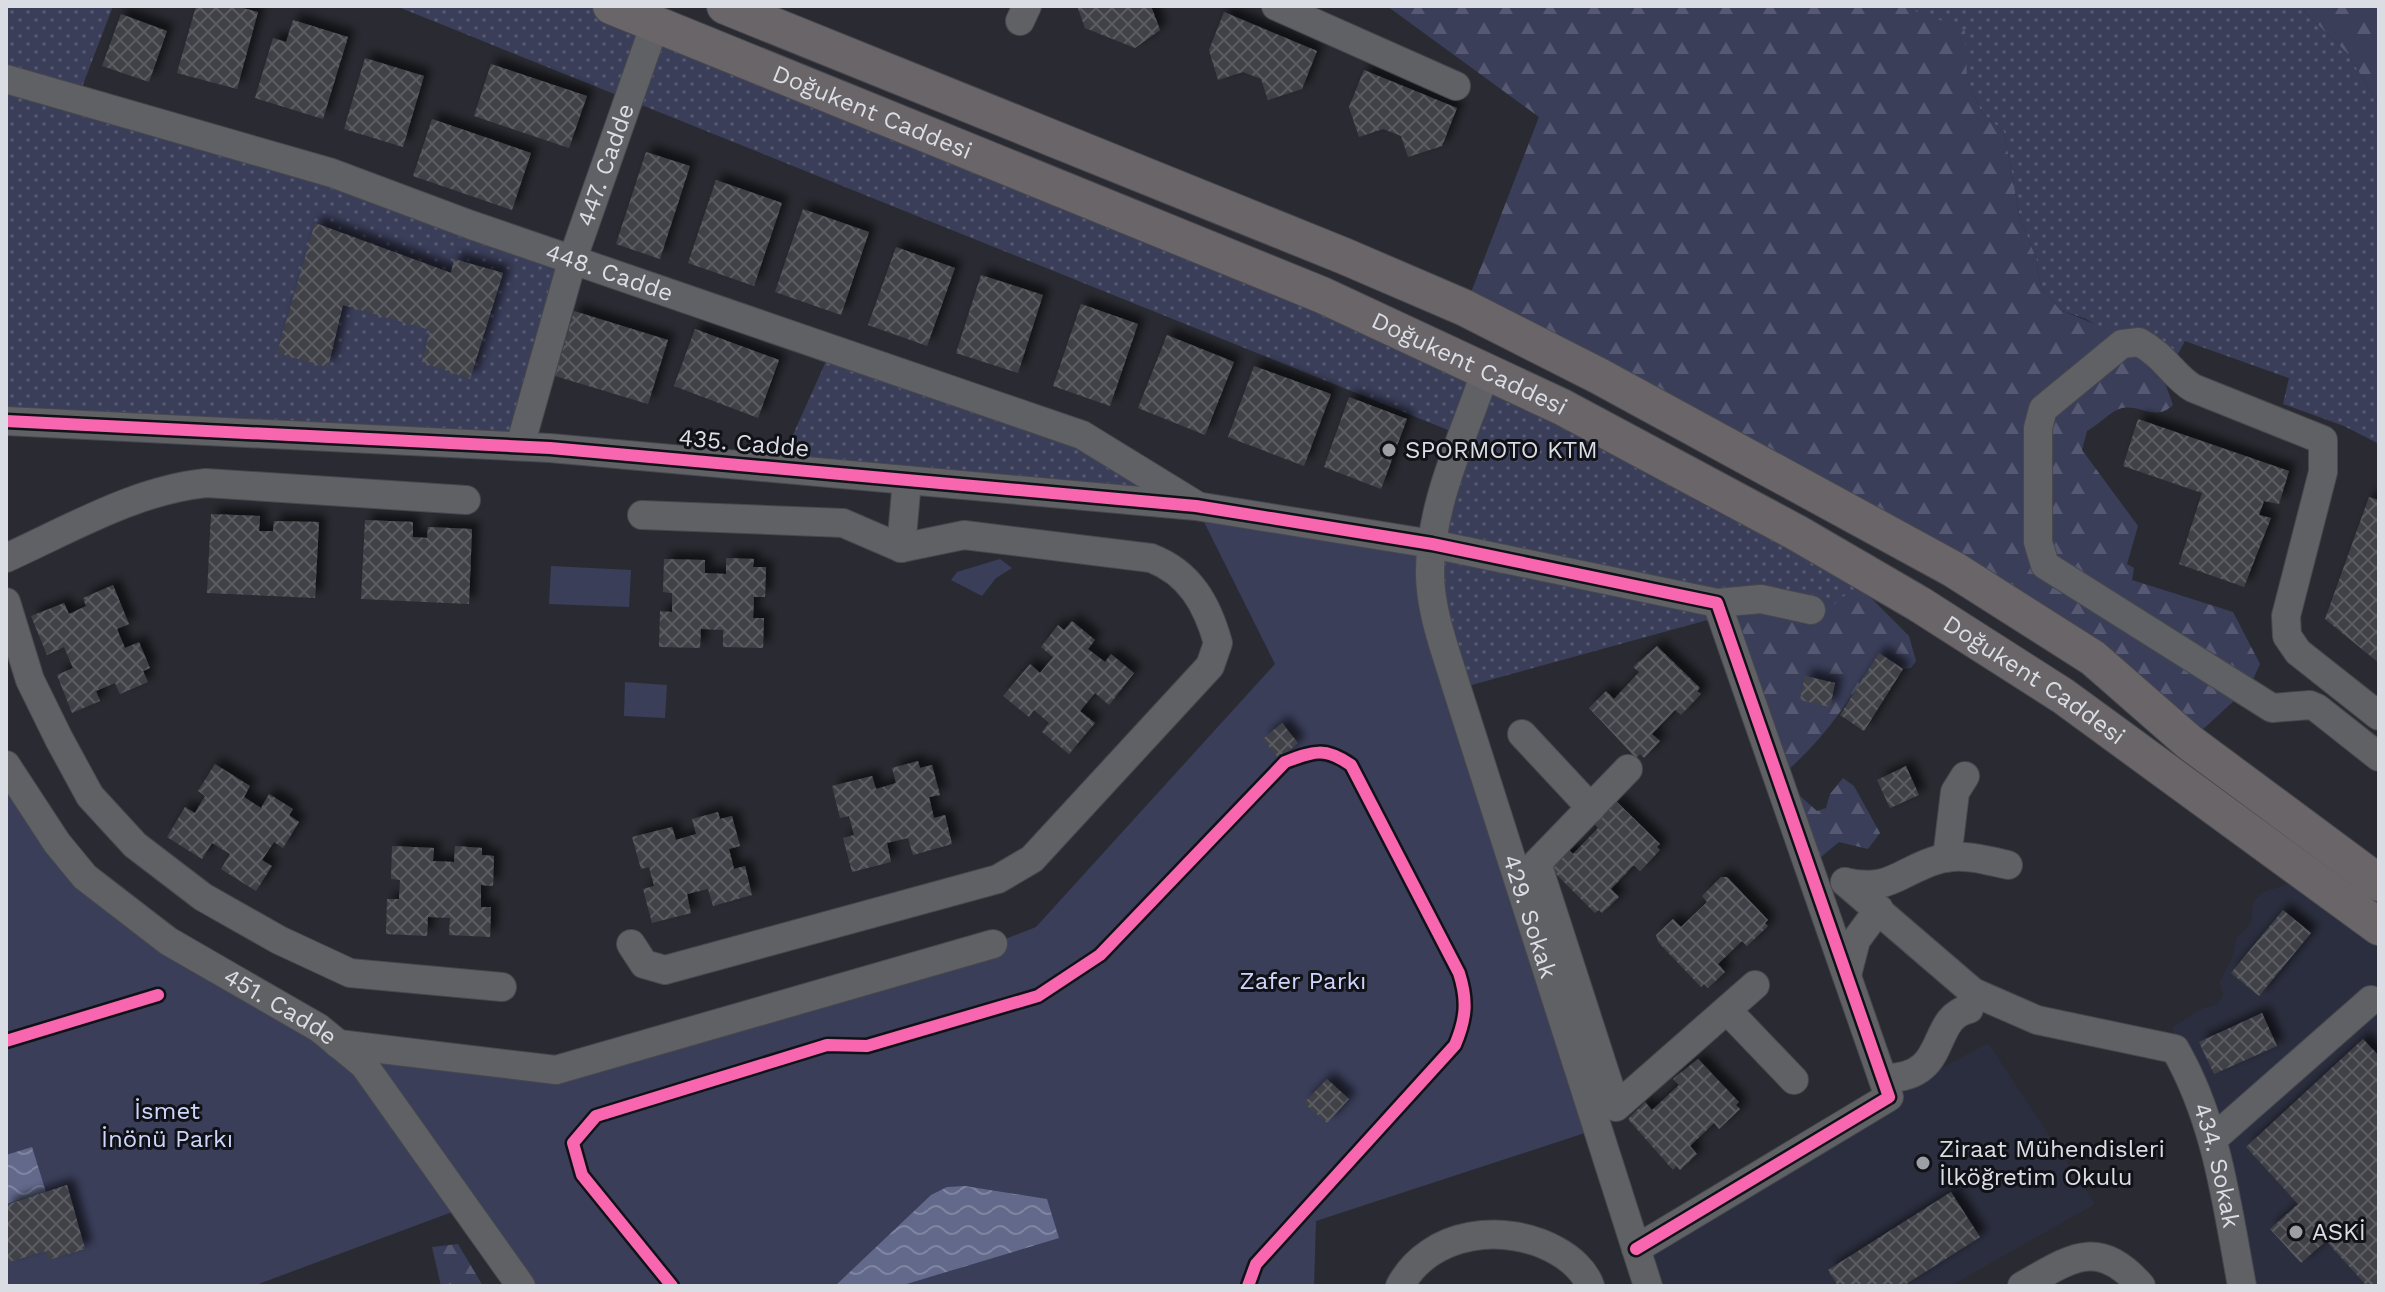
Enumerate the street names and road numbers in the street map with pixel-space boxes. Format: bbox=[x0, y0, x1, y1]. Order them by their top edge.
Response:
street label: Doğukent Caddesi bbox=[769, 59, 976, 165]
street label: 447. Cadde bbox=[571, 100, 640, 230]
street label: 448. Cadde bbox=[542, 238, 677, 307]
street label: Doğukent Caddesi bbox=[1367, 306, 1572, 421]
street label: 435. Cadde bbox=[677, 423, 811, 463]
street label: Doğukent Caddesi bbox=[1938, 609, 2130, 750]
street label: 429. Sokak bbox=[1497, 851, 1563, 982]
street label: 451. Cadde bbox=[219, 962, 343, 1051]
street label: 434. Sokak bbox=[2187, 1099, 2245, 1231]

